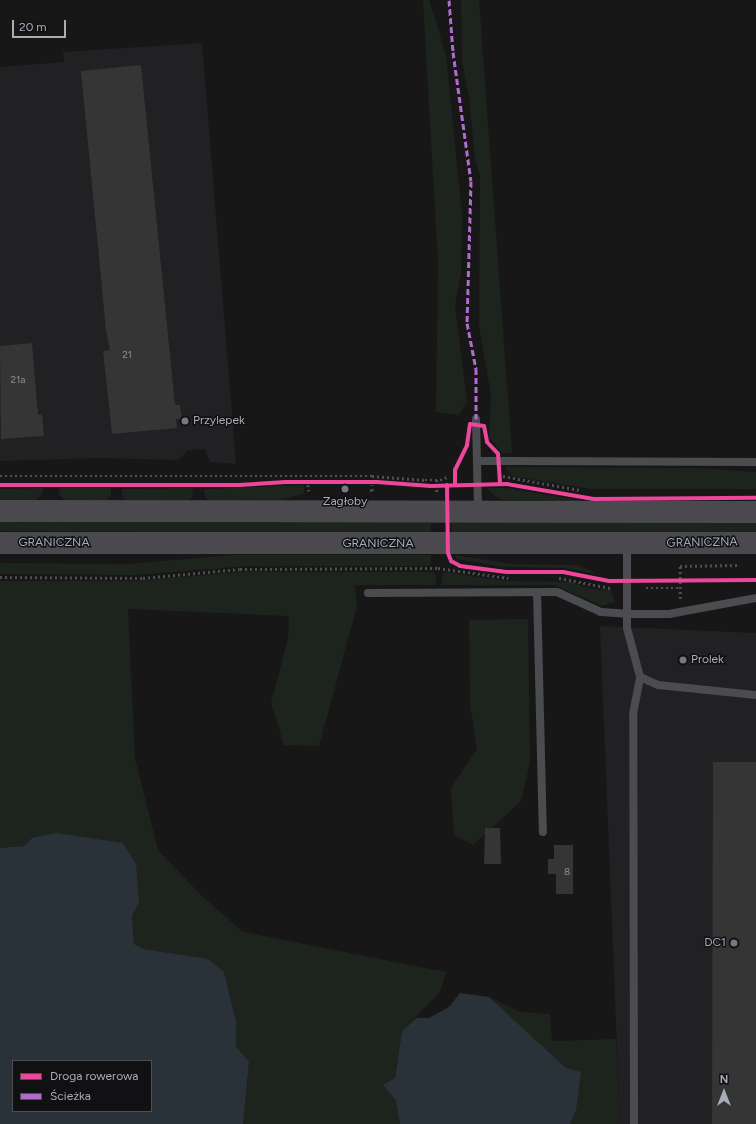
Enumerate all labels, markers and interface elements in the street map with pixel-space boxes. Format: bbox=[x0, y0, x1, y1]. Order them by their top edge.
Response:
scale bar bbox=[14, 12, 68, 38]
text: 20 m bbox=[19, 20, 47, 34]
house number: 21 bbox=[122, 349, 132, 361]
house number: 21a bbox=[11, 374, 25, 386]
place label: Przylepek bbox=[193, 414, 245, 428]
marker: Przylepek bbox=[180, 416, 190, 426]
marker: Zagłoby bbox=[340, 484, 350, 494]
place label: Zagłoby bbox=[323, 495, 367, 509]
street label: GRANICZNA bbox=[666, 535, 738, 551]
street label: GRANICZNA bbox=[18, 536, 90, 550]
street label: GRANICZNA bbox=[342, 537, 414, 551]
place label: Prolek bbox=[691, 653, 724, 667]
marker: Prolek bbox=[678, 655, 688, 665]
house number: 8 bbox=[564, 866, 570, 878]
place label: DC1 bbox=[704, 936, 726, 950]
marker: DC1 bbox=[729, 938, 739, 948]
legend bbox=[12, 1060, 152, 1112]
text: Droga rowerowa bbox=[50, 1069, 138, 1083]
north arrow bbox=[704, 1072, 744, 1112]
text: N bbox=[720, 1073, 728, 1086]
text: Ścieżka bbox=[50, 1089, 91, 1103]

